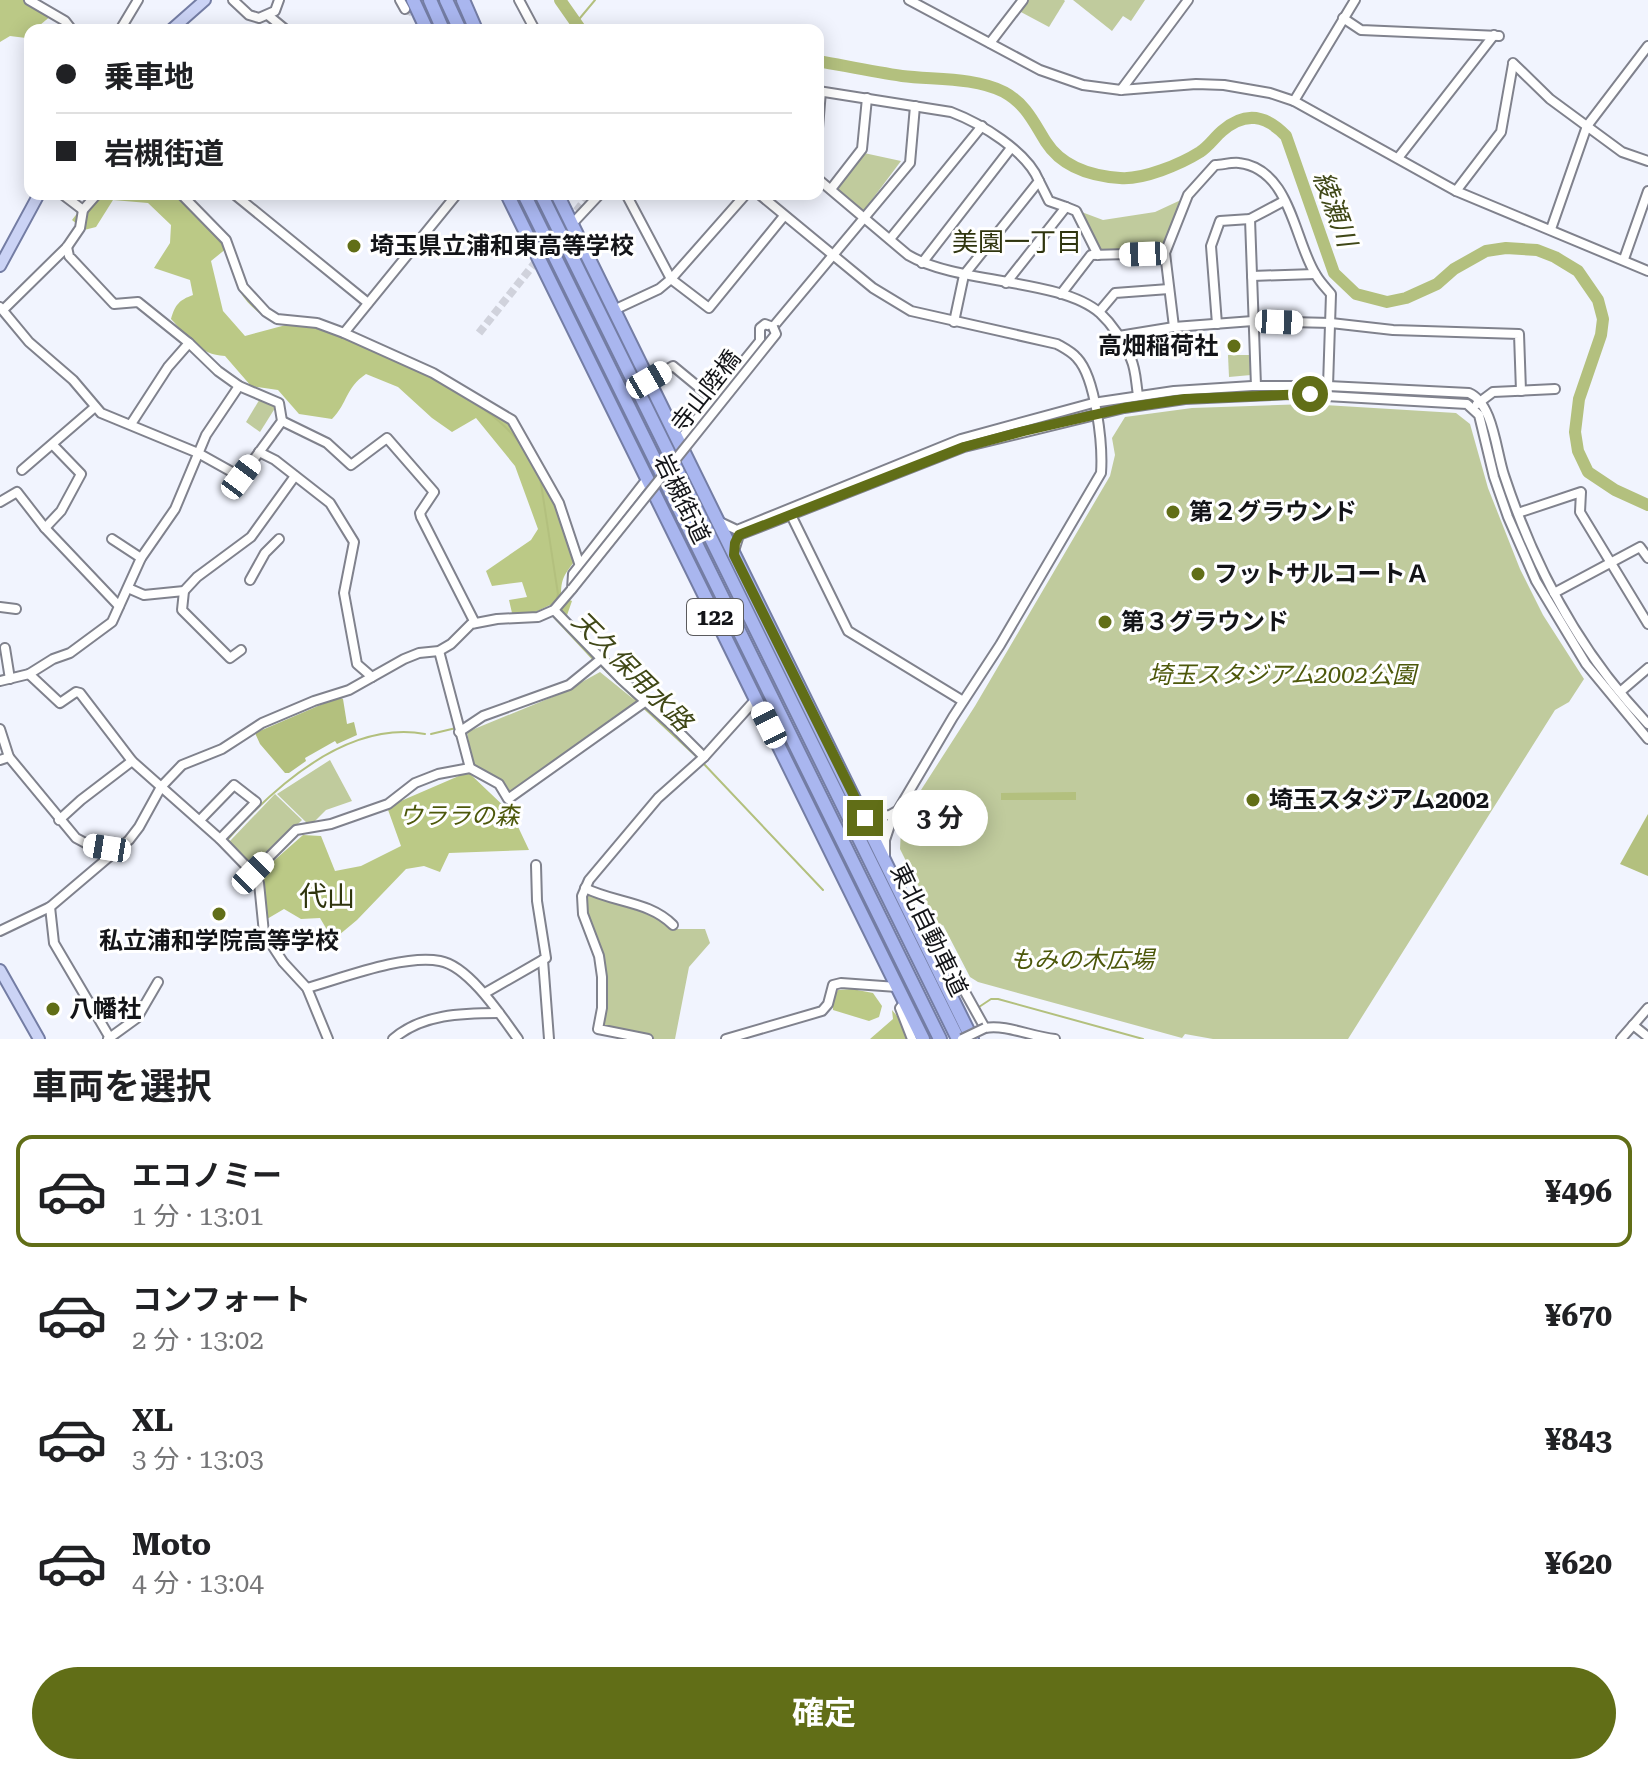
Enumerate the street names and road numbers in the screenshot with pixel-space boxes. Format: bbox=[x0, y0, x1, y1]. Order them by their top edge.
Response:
street label: 寺山陸橋 bbox=[665, 345, 747, 437]
street label: 岩槻街道 bbox=[648, 450, 716, 548]
road number: 122 bbox=[687, 599, 743, 635]
street label: 東北自動車道 bbox=[885, 859, 973, 1001]

